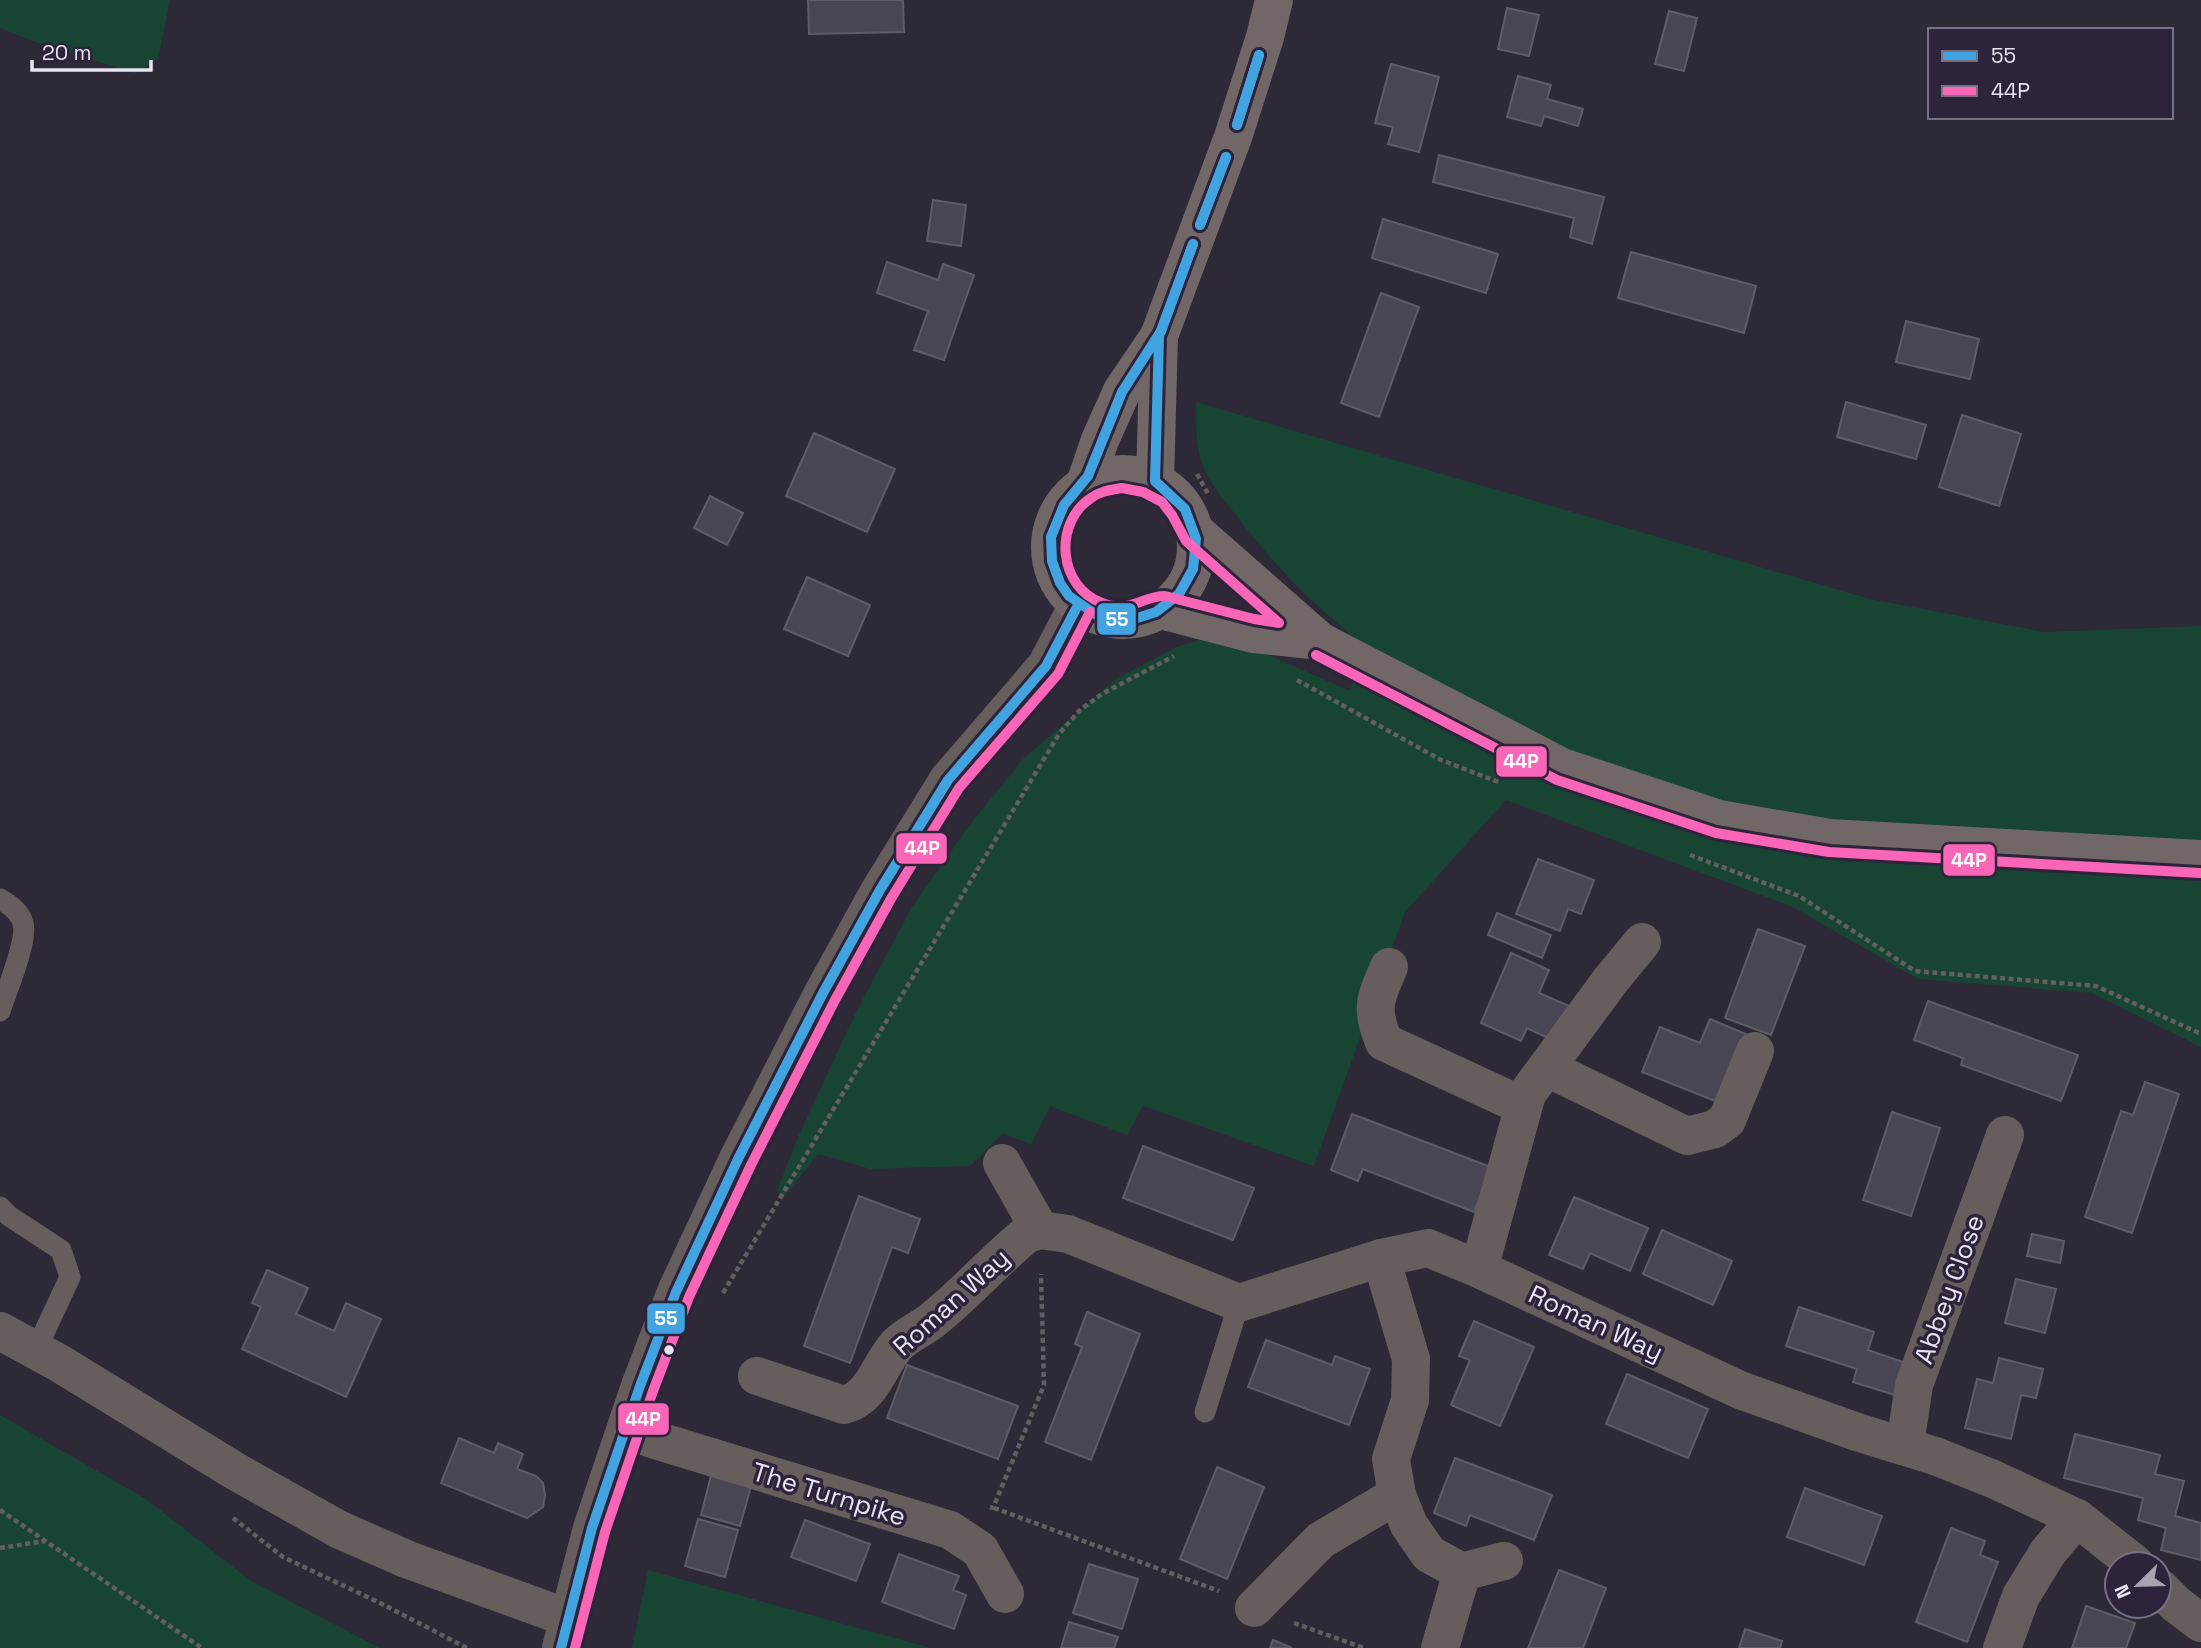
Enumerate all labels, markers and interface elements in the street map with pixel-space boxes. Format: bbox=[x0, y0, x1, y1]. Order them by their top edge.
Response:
scale bar bbox=[32, 28, 150, 72]
legend bbox=[1928, 28, 2173, 119]
text: 20 m bbox=[42, 39, 92, 66]
text: 55 bbox=[1991, 42, 2016, 69]
text: 44P bbox=[1991, 77, 2030, 104]
line badge: 55 bbox=[1096, 602, 1137, 636]
text: 55 bbox=[1106, 607, 1128, 632]
line badge: 44P bbox=[1495, 745, 1548, 778]
text: 44P bbox=[1503, 749, 1539, 774]
line badge: 44P bbox=[895, 832, 948, 865]
text: 44P bbox=[904, 836, 940, 861]
line badge: 44P bbox=[1942, 843, 1996, 877]
text: 44P bbox=[1951, 848, 1987, 873]
street label: Abbey Close bbox=[1906, 1210, 1992, 1368]
street label: Roman Way bbox=[886, 1241, 1016, 1363]
street label: Roman Way bbox=[1523, 1277, 1669, 1369]
line badge: 55 bbox=[646, 1302, 686, 1335]
text: 55 bbox=[655, 1306, 677, 1331]
unlabelled marker bbox=[662, 1343, 676, 1357]
line badge: 44P bbox=[617, 1402, 670, 1436]
text: 44P bbox=[625, 1407, 661, 1432]
street label: The Turnpike bbox=[748, 1454, 910, 1534]
north arrow bbox=[2103, 1550, 2173, 1620]
text: N bbox=[2109, 1581, 2137, 1602]

